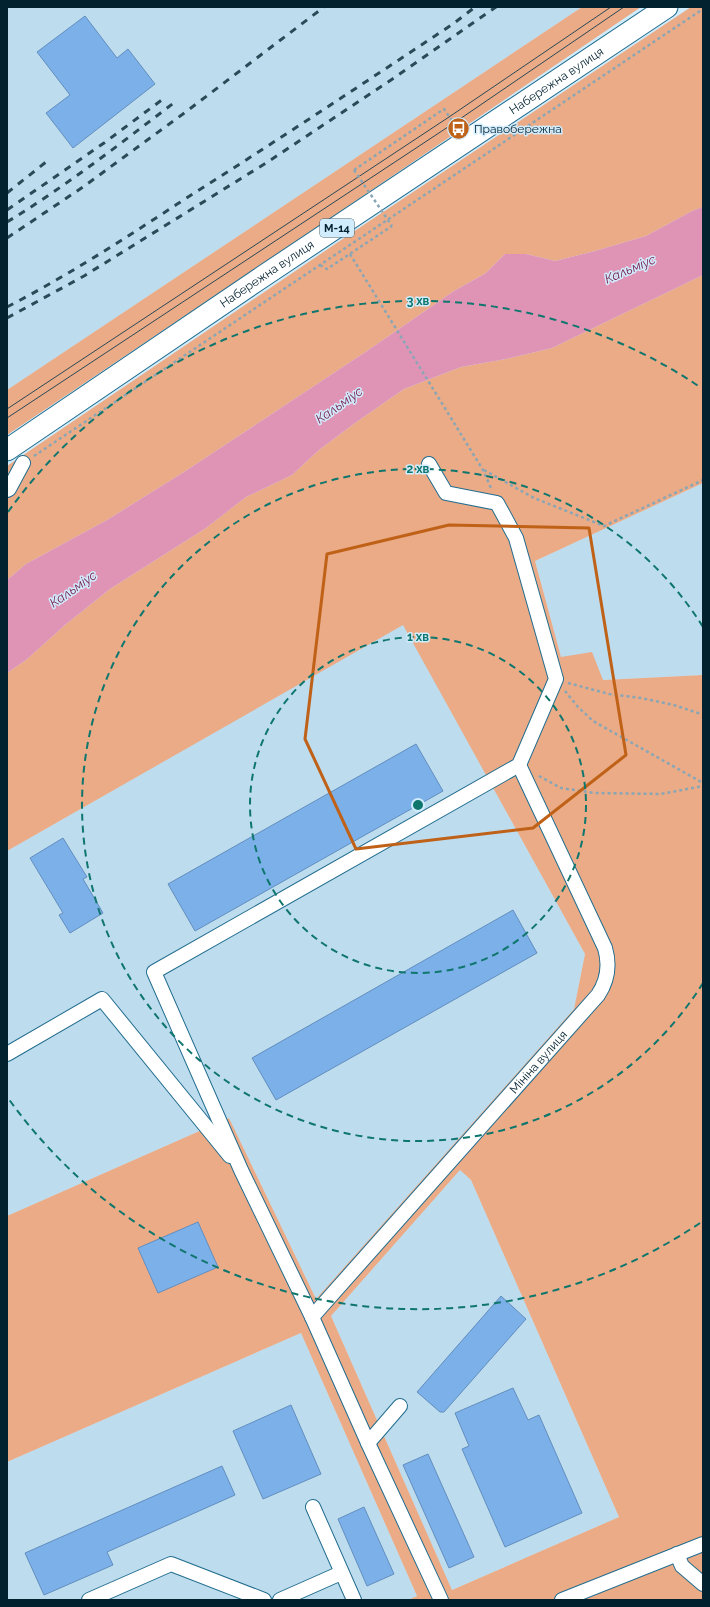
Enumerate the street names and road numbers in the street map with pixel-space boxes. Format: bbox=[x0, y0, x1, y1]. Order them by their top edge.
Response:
street label: Набережна вулиця bbox=[507, 44, 606, 117]
road number: М-14 bbox=[320, 219, 354, 237]
street label: Набережна вулиця bbox=[217, 237, 317, 310]
street label: Мініна вулиця bbox=[507, 1028, 570, 1096]

